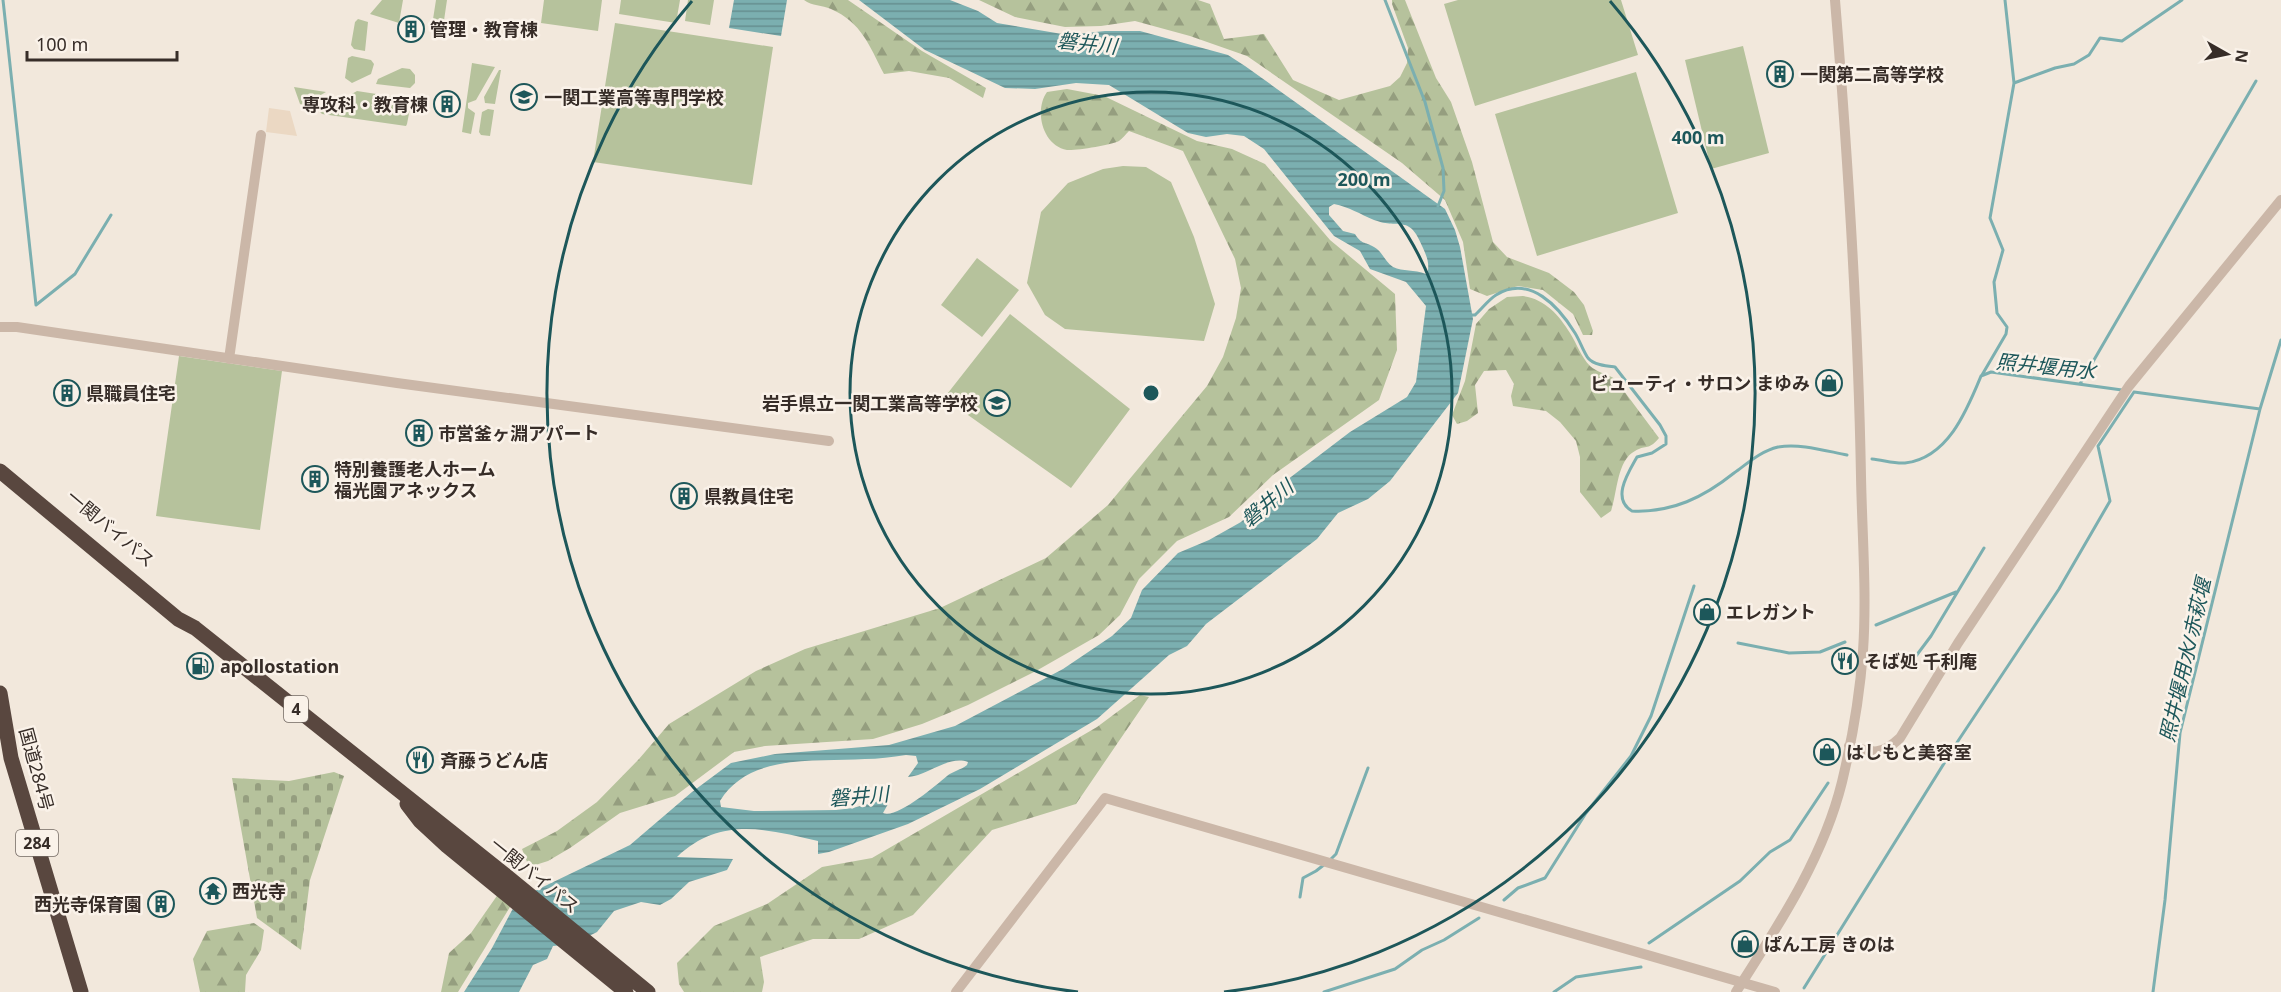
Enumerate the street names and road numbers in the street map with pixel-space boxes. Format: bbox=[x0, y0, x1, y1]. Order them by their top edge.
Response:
street label: 一関バイパス bbox=[62, 484, 160, 572]
road number: 4 bbox=[284, 696, 308, 722]
street label: 国道284号 bbox=[14, 725, 60, 813]
road number: 284 bbox=[16, 830, 58, 856]
street label: 一関バイパス bbox=[486, 832, 584, 918]

